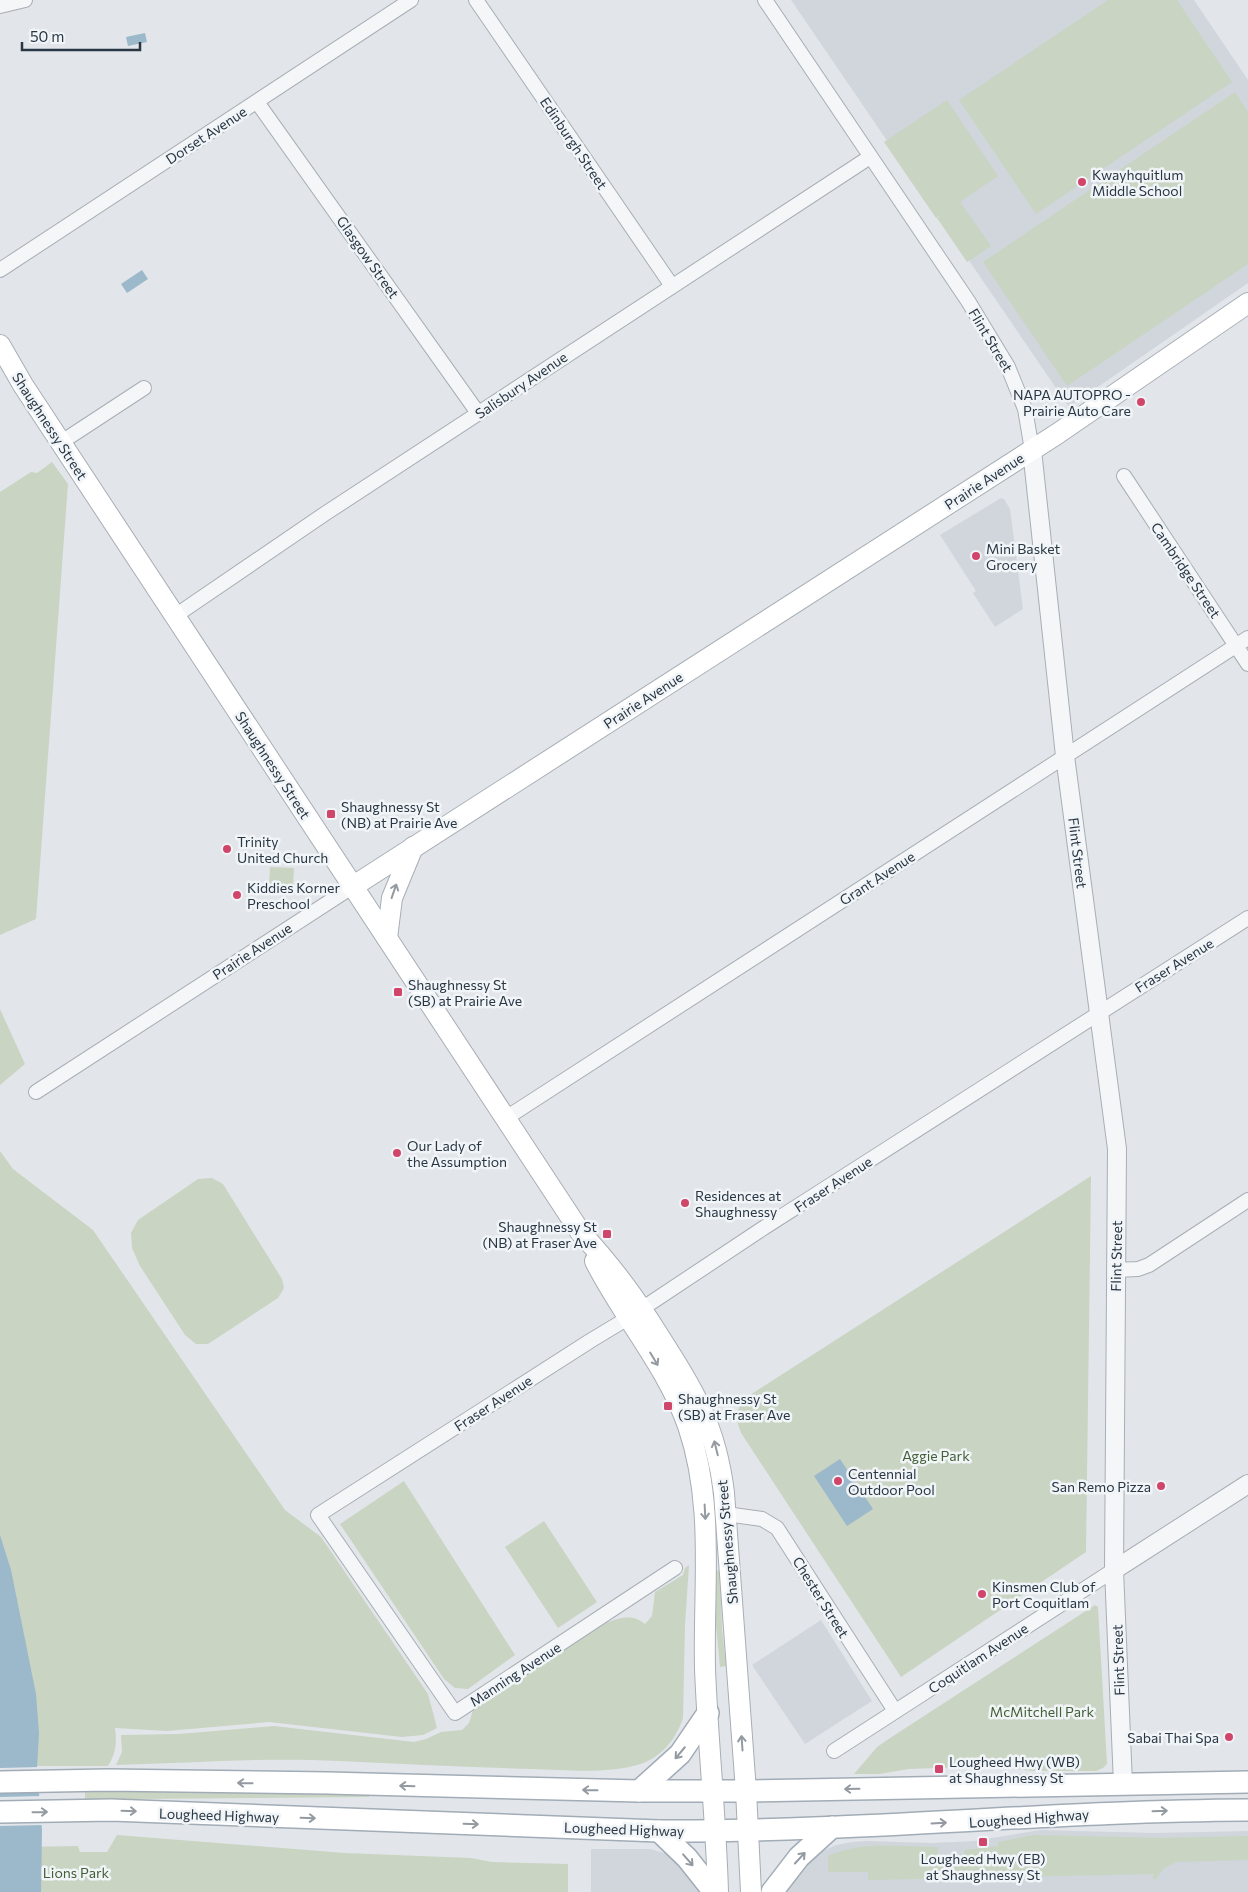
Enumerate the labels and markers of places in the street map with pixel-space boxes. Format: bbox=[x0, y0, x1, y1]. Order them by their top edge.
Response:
place label: Kwayhquitlum Middle School bbox=[1092, 166, 1183, 199]
marker: Kwayhquitlum Middle School bbox=[1076, 176, 1088, 188]
place label: NAPA AUTOPRO - Prairie Auto Care bbox=[1013, 386, 1131, 419]
marker: NAPA AUTOPRO - Prairie Auto Care bbox=[1135, 396, 1147, 408]
place label: Mini Basket Grocery bbox=[986, 540, 1061, 573]
marker: Mini Basket Grocery bbox=[970, 550, 982, 562]
place label: Shaughnessy St (NB) at Prairie Ave bbox=[341, 798, 457, 831]
marker: Shaughnessy St (NB) at Prairie Ave bbox=[325, 808, 337, 820]
place label: Trinity United Church bbox=[237, 833, 328, 866]
marker: Trinity United Church bbox=[221, 843, 233, 855]
place label: Kiddies Korner Preschool bbox=[247, 879, 340, 912]
marker: Kiddies Korner Preschool bbox=[231, 889, 243, 901]
place label: Shaughnessy St (SB) at Prairie Ave bbox=[408, 976, 522, 1009]
marker: Shaughnessy St (SB) at Prairie Ave bbox=[392, 986, 404, 998]
place label: Our Lady of the Assumption bbox=[407, 1137, 507, 1170]
marker: Our Lady of the Assumption bbox=[391, 1147, 403, 1159]
place label: Residences at Shaughnessy bbox=[695, 1187, 781, 1220]
marker: Residences at Shaughnessy bbox=[679, 1197, 691, 1209]
place label: Shaughnessy St (NB) at Fraser Ave bbox=[482, 1218, 597, 1251]
marker: Shaughnessy St (NB) at Fraser Ave bbox=[601, 1228, 613, 1240]
place label: Shaughnessy St (SB) at Fraser Ave bbox=[678, 1390, 790, 1423]
marker: Shaughnessy St (SB) at Fraser Ave bbox=[662, 1400, 674, 1412]
place label: Centennial Outdoor Pool bbox=[848, 1465, 935, 1498]
marker: Centennial Outdoor Pool bbox=[832, 1475, 844, 1487]
place label: San Remo Pizza bbox=[1052, 1478, 1151, 1495]
marker: San Remo Pizza bbox=[1155, 1480, 1167, 1492]
place label: Kinsmen Club of Port Coquitlam bbox=[992, 1578, 1096, 1611]
marker: Kinsmen Club of Port Coquitlam bbox=[976, 1588, 988, 1600]
place label: Sabai Thai Spa bbox=[1127, 1729, 1219, 1746]
marker: Sabai Thai Spa bbox=[1223, 1731, 1235, 1743]
place label: Lougheed Hwy (WB) at Shaughnessy St bbox=[949, 1753, 1080, 1786]
marker: Lougheed Hwy (WB) at Shaughnessy St bbox=[933, 1763, 945, 1775]
marker: Lougheed Hwy (EB) at Shaughnessy St bbox=[977, 1836, 989, 1848]
place label: Lougheed Hwy (EB) at Shaughnessy St bbox=[921, 1850, 1045, 1883]

